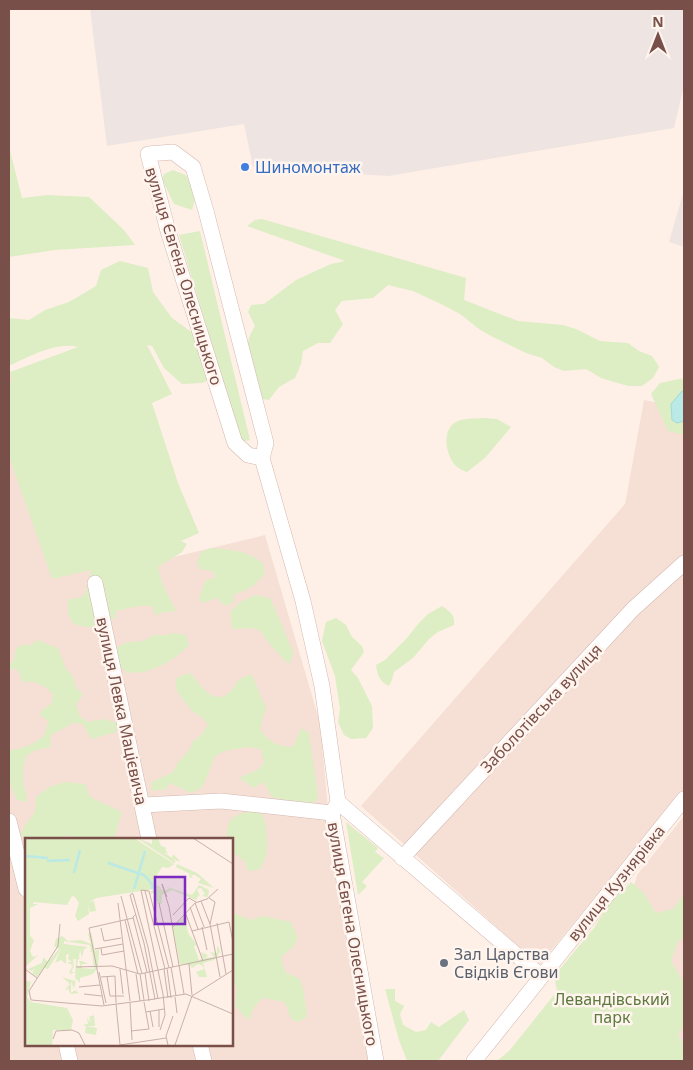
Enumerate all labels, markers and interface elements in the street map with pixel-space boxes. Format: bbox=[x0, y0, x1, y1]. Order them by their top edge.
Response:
north arrow bbox=[633, 10, 683, 60]
text: N bbox=[652, 12, 664, 31]
place label: Шиномонтаж bbox=[255, 156, 361, 178]
marker: Шиномонтаж bbox=[239, 161, 251, 173]
street label: вулиця Євгена Олесницького bbox=[140, 164, 228, 388]
street label: вулиця Левка Мацієвича bbox=[91, 615, 153, 807]
street label: Заболотівська вулиця bbox=[475, 639, 607, 777]
street label: вулиця Євгена Олесницького bbox=[322, 820, 384, 1048]
street label: вулиця Кузнярівка bbox=[562, 820, 670, 946]
inset map bbox=[25, 838, 232, 1045]
place label: Зал Царства Свідків Єгови bbox=[454, 943, 558, 983]
marker: Зал Царства Свідків Єгови bbox=[438, 957, 450, 969]
park label: Левандівський парк bbox=[554, 988, 670, 1028]

